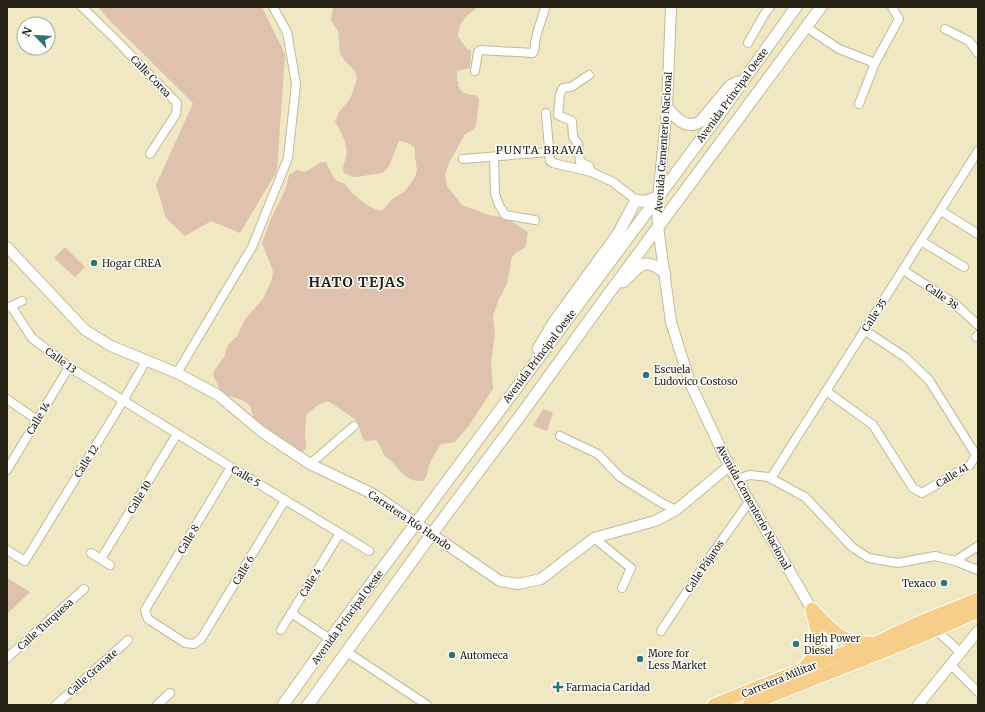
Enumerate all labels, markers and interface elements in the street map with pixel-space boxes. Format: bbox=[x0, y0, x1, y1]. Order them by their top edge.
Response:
north arrow bbox=[16, 16, 56, 56]
text: N bbox=[19, 25, 35, 39]
street label: Avenida Principal Oeste bbox=[693, 46, 771, 146]
street label: Calle Corea bbox=[128, 53, 174, 100]
street label: Avenida Cementerio Nacional bbox=[652, 71, 675, 214]
district label: PUNTA BRAVA bbox=[496, 143, 584, 157]
place label: Hogar CREA bbox=[102, 257, 162, 270]
marker: Hogar CREA bbox=[89, 258, 99, 268]
district label: HATO TEJAS bbox=[309, 273, 405, 291]
street label: Calle 38 bbox=[923, 281, 961, 312]
street label: Calle 35 bbox=[859, 296, 890, 334]
street label: Avenida Principal Oeste bbox=[499, 307, 579, 406]
street label: Calle 13 bbox=[42, 345, 79, 376]
place label: Escuela Ludovico Costoso bbox=[654, 363, 738, 388]
marker: Escuela Ludovico Costoso bbox=[641, 370, 651, 380]
street label: Calle 14 bbox=[24, 400, 53, 437]
street label: Avenida Cementerio Nacional bbox=[713, 441, 793, 572]
street label: Calle 12 bbox=[71, 442, 102, 480]
street label: Calle 41 bbox=[934, 460, 971, 490]
street label: Calle 5 bbox=[229, 463, 263, 490]
street label: Calle 10 bbox=[124, 478, 154, 516]
street label: Carretera Río Hondo bbox=[366, 488, 454, 553]
street label: Calle 8 bbox=[175, 522, 202, 556]
street label: Calle Pájaros bbox=[682, 537, 727, 595]
street label: Calle 6 bbox=[230, 553, 257, 587]
street label: Calle 4 bbox=[297, 565, 324, 599]
street label: Avenida Principal Oeste bbox=[308, 568, 386, 668]
place label: Texaco bbox=[902, 577, 936, 590]
marker: Texaco bbox=[939, 578, 949, 588]
street label: Calle Turquesa bbox=[15, 595, 77, 653]
place label: High Power Diesel bbox=[804, 632, 861, 657]
marker: High Power Diesel bbox=[791, 639, 801, 649]
street label: Calle Granate bbox=[64, 646, 120, 698]
place label: More for Less Market bbox=[648, 647, 707, 672]
place label: Automeca bbox=[459, 649, 509, 662]
marker: Automeca bbox=[447, 650, 457, 660]
marker: More for Less Market bbox=[635, 654, 645, 664]
street label: Carretera Militar bbox=[740, 658, 819, 701]
place label: Farmacia Caridad bbox=[566, 681, 650, 694]
marker: Farmacia Caridad bbox=[553, 682, 563, 692]

